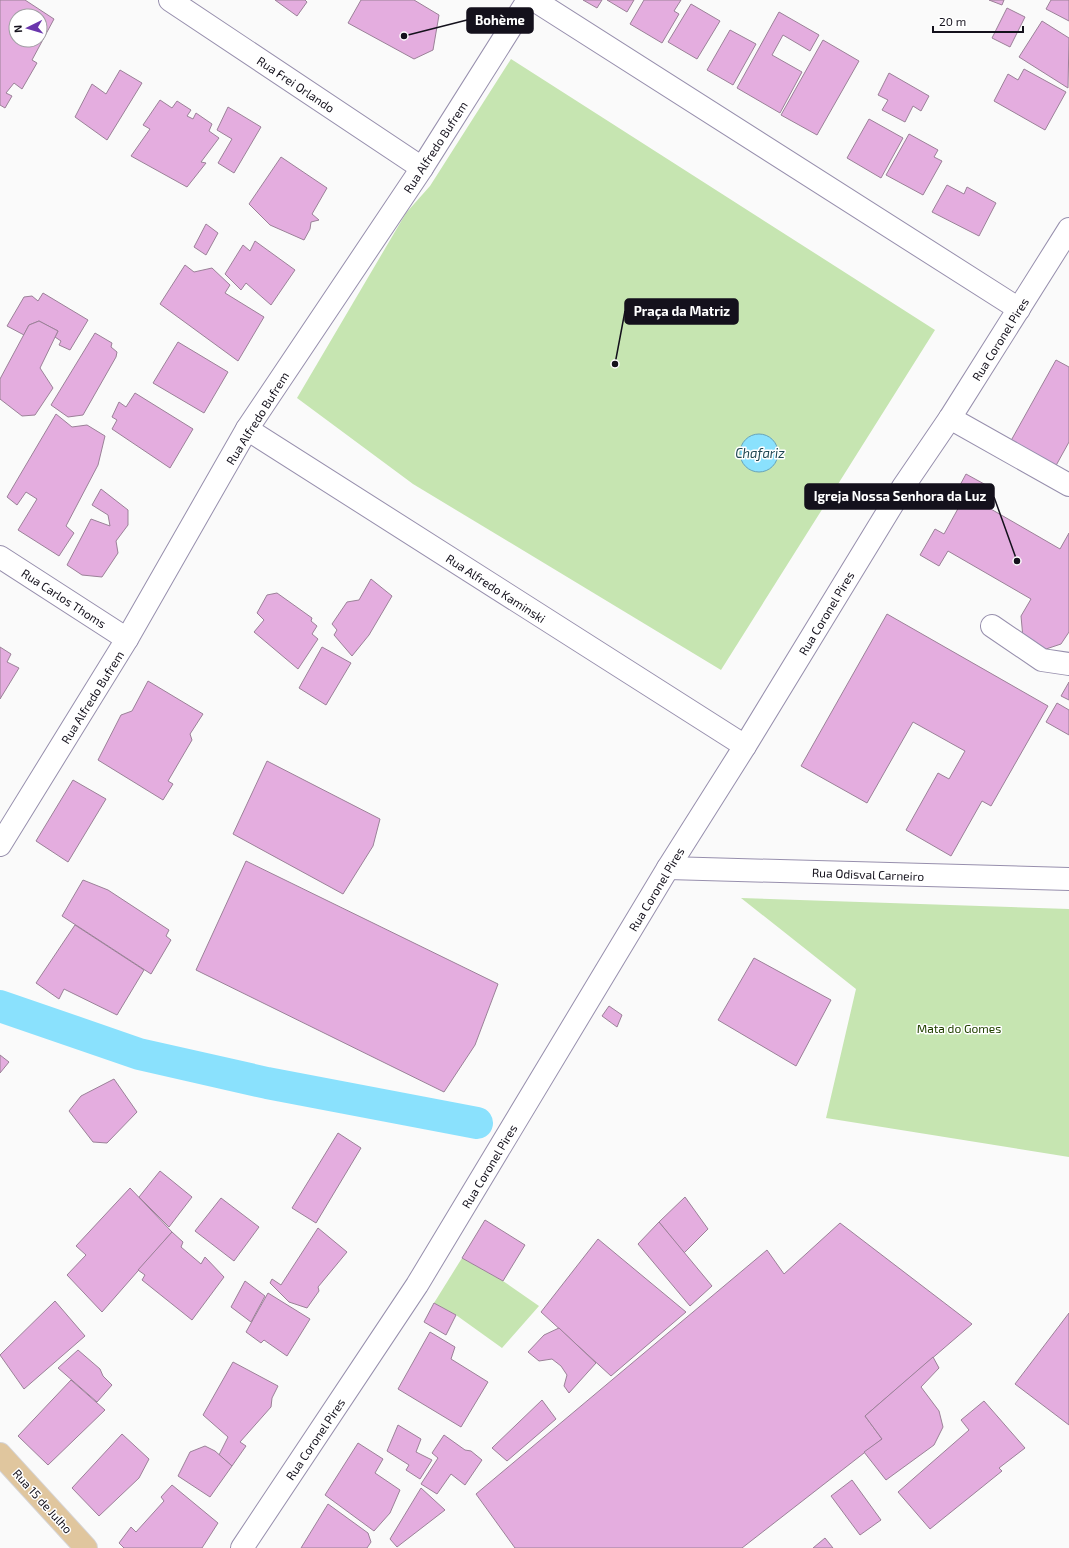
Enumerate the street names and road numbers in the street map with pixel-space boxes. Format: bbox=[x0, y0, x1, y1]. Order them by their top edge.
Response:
street label: Rua Frei Orlando bbox=[255, 53, 337, 115]
street label: Rua Alfredo Bufrem bbox=[400, 98, 470, 196]
street label: Rua Coronel Pires bbox=[969, 295, 1031, 383]
street label: Rua Alfredo Bufrem bbox=[223, 369, 291, 467]
street label: Rua Alfredo Kaminski bbox=[444, 551, 548, 625]
street label: Rua Carlos Thoms bbox=[19, 565, 109, 631]
street label: Rua Coronel Pires bbox=[795, 569, 857, 657]
street label: Rua Alfredo Bufrem bbox=[58, 648, 126, 746]
street label: Rua Coronel Pires bbox=[625, 845, 687, 933]
street label: Rua Odisval Carneiro bbox=[812, 865, 925, 883]
street label: Rua Coronel Pires bbox=[458, 1122, 520, 1210]
street label: Rua Coronel Pires bbox=[283, 1396, 347, 1482]
street label: Rua 15 de Julho bbox=[11, 1466, 76, 1536]

